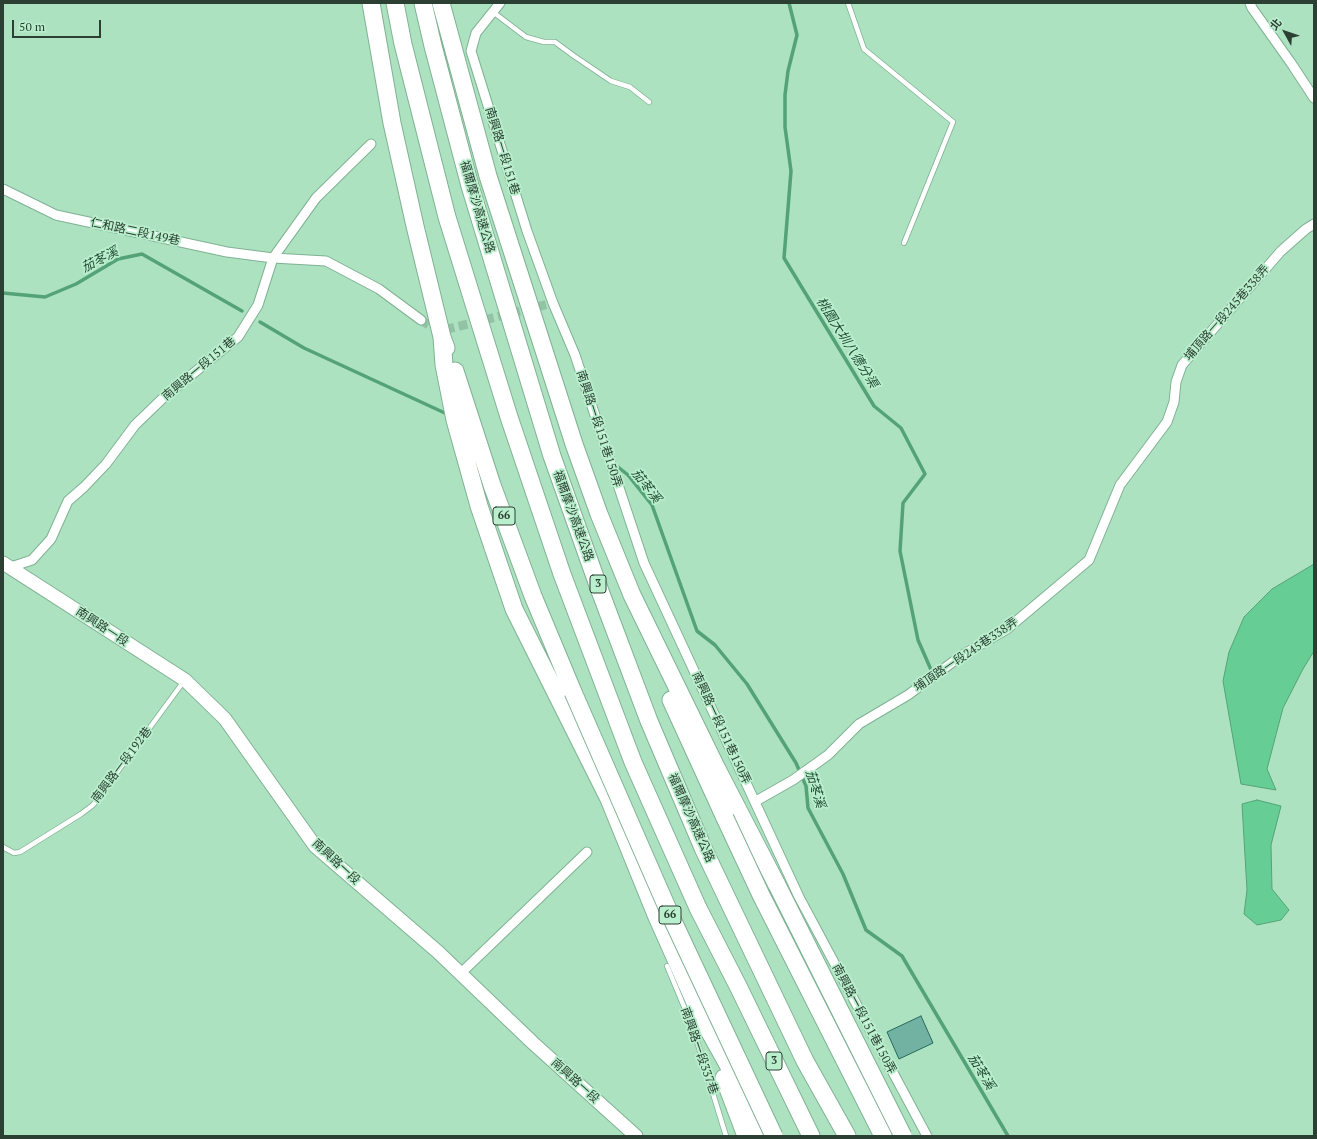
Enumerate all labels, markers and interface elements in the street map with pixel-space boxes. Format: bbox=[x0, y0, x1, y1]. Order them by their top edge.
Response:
scale bar bbox=[14, 12, 103, 38]
north arrow bbox=[1265, 12, 1305, 52]
text: 北 bbox=[1267, 16, 1285, 33]
text: 50 m bbox=[19, 19, 45, 34]
street label: 南興路一段151巷 bbox=[482, 105, 522, 197]
street label: 福爾摩沙高速公路 bbox=[457, 159, 497, 255]
street label: 仁和路二段149巷 bbox=[89, 215, 181, 249]
water label: 茄苳溪 bbox=[79, 244, 121, 276]
street label: 埔頂路一段245巷338弄 bbox=[1181, 262, 1273, 364]
water label: 桃園大圳八德分渠 bbox=[813, 295, 881, 391]
street label: 南興路一段151巷 bbox=[159, 334, 239, 404]
street label: 南興路一段151巷150弄 bbox=[573, 369, 625, 489]
water label: 茄苳溪 bbox=[628, 466, 664, 506]
street label: 福爾摩沙高速公路 bbox=[550, 468, 596, 564]
road number: 66 bbox=[493, 507, 515, 525]
road number: 3 bbox=[590, 575, 606, 593]
street label: 南興路一段 bbox=[73, 605, 131, 649]
street label: 埔頂路一段245巷338弄 bbox=[911, 615, 1021, 695]
street label: 南興路一段151巷150弄 bbox=[689, 670, 753, 786]
street label: 南興路一段192巷 bbox=[89, 724, 155, 806]
water label: 茄苳溪 bbox=[802, 768, 828, 810]
street label: 福爾摩沙高速公路 bbox=[665, 771, 717, 865]
street label: 南興路一段 bbox=[309, 836, 363, 888]
road number: 66 bbox=[659, 906, 681, 924]
street label: 南興路一段151巷150弄 bbox=[829, 962, 899, 1076]
street label: 南興路一段337巷 bbox=[677, 1006, 721, 1096]
water label: 茄苳溪 bbox=[964, 1051, 998, 1093]
road number: 3 bbox=[766, 1052, 782, 1070]
street label: 南興路一段 bbox=[548, 1056, 602, 1106]

